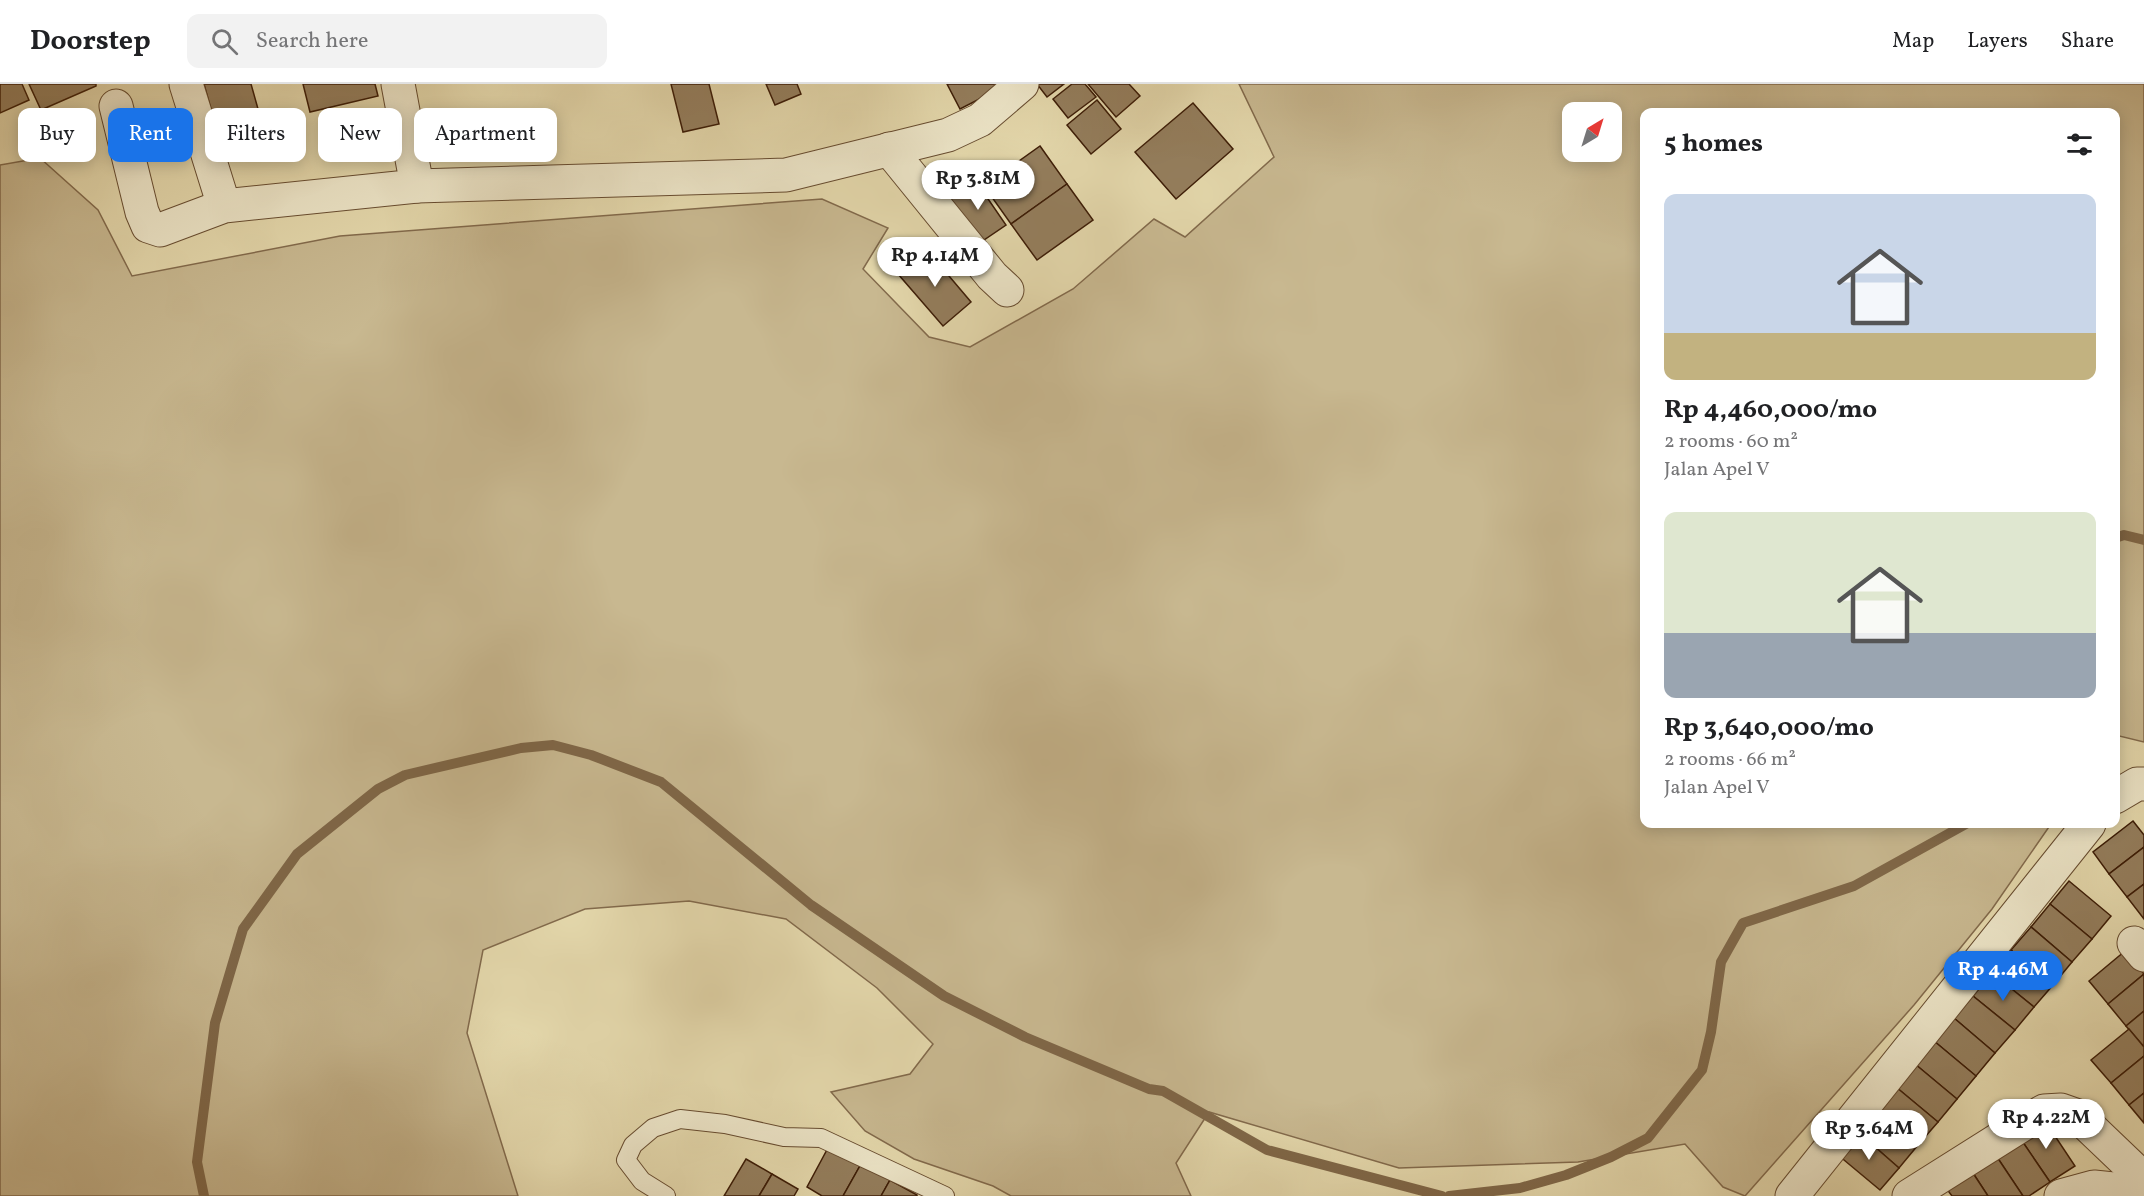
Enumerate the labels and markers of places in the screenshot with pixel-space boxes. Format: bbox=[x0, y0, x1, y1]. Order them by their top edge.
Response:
pin: Rp 3.81M bbox=[916, 160, 1040, 211]
pin: Rp 4.14M bbox=[873, 237, 997, 288]
pin: Rp 4.46M bbox=[1941, 951, 2065, 1002]
pin: Rp 4.22M bbox=[1984, 1099, 2108, 1150]
pin: Rp 3.64M bbox=[1807, 1110, 1931, 1161]

